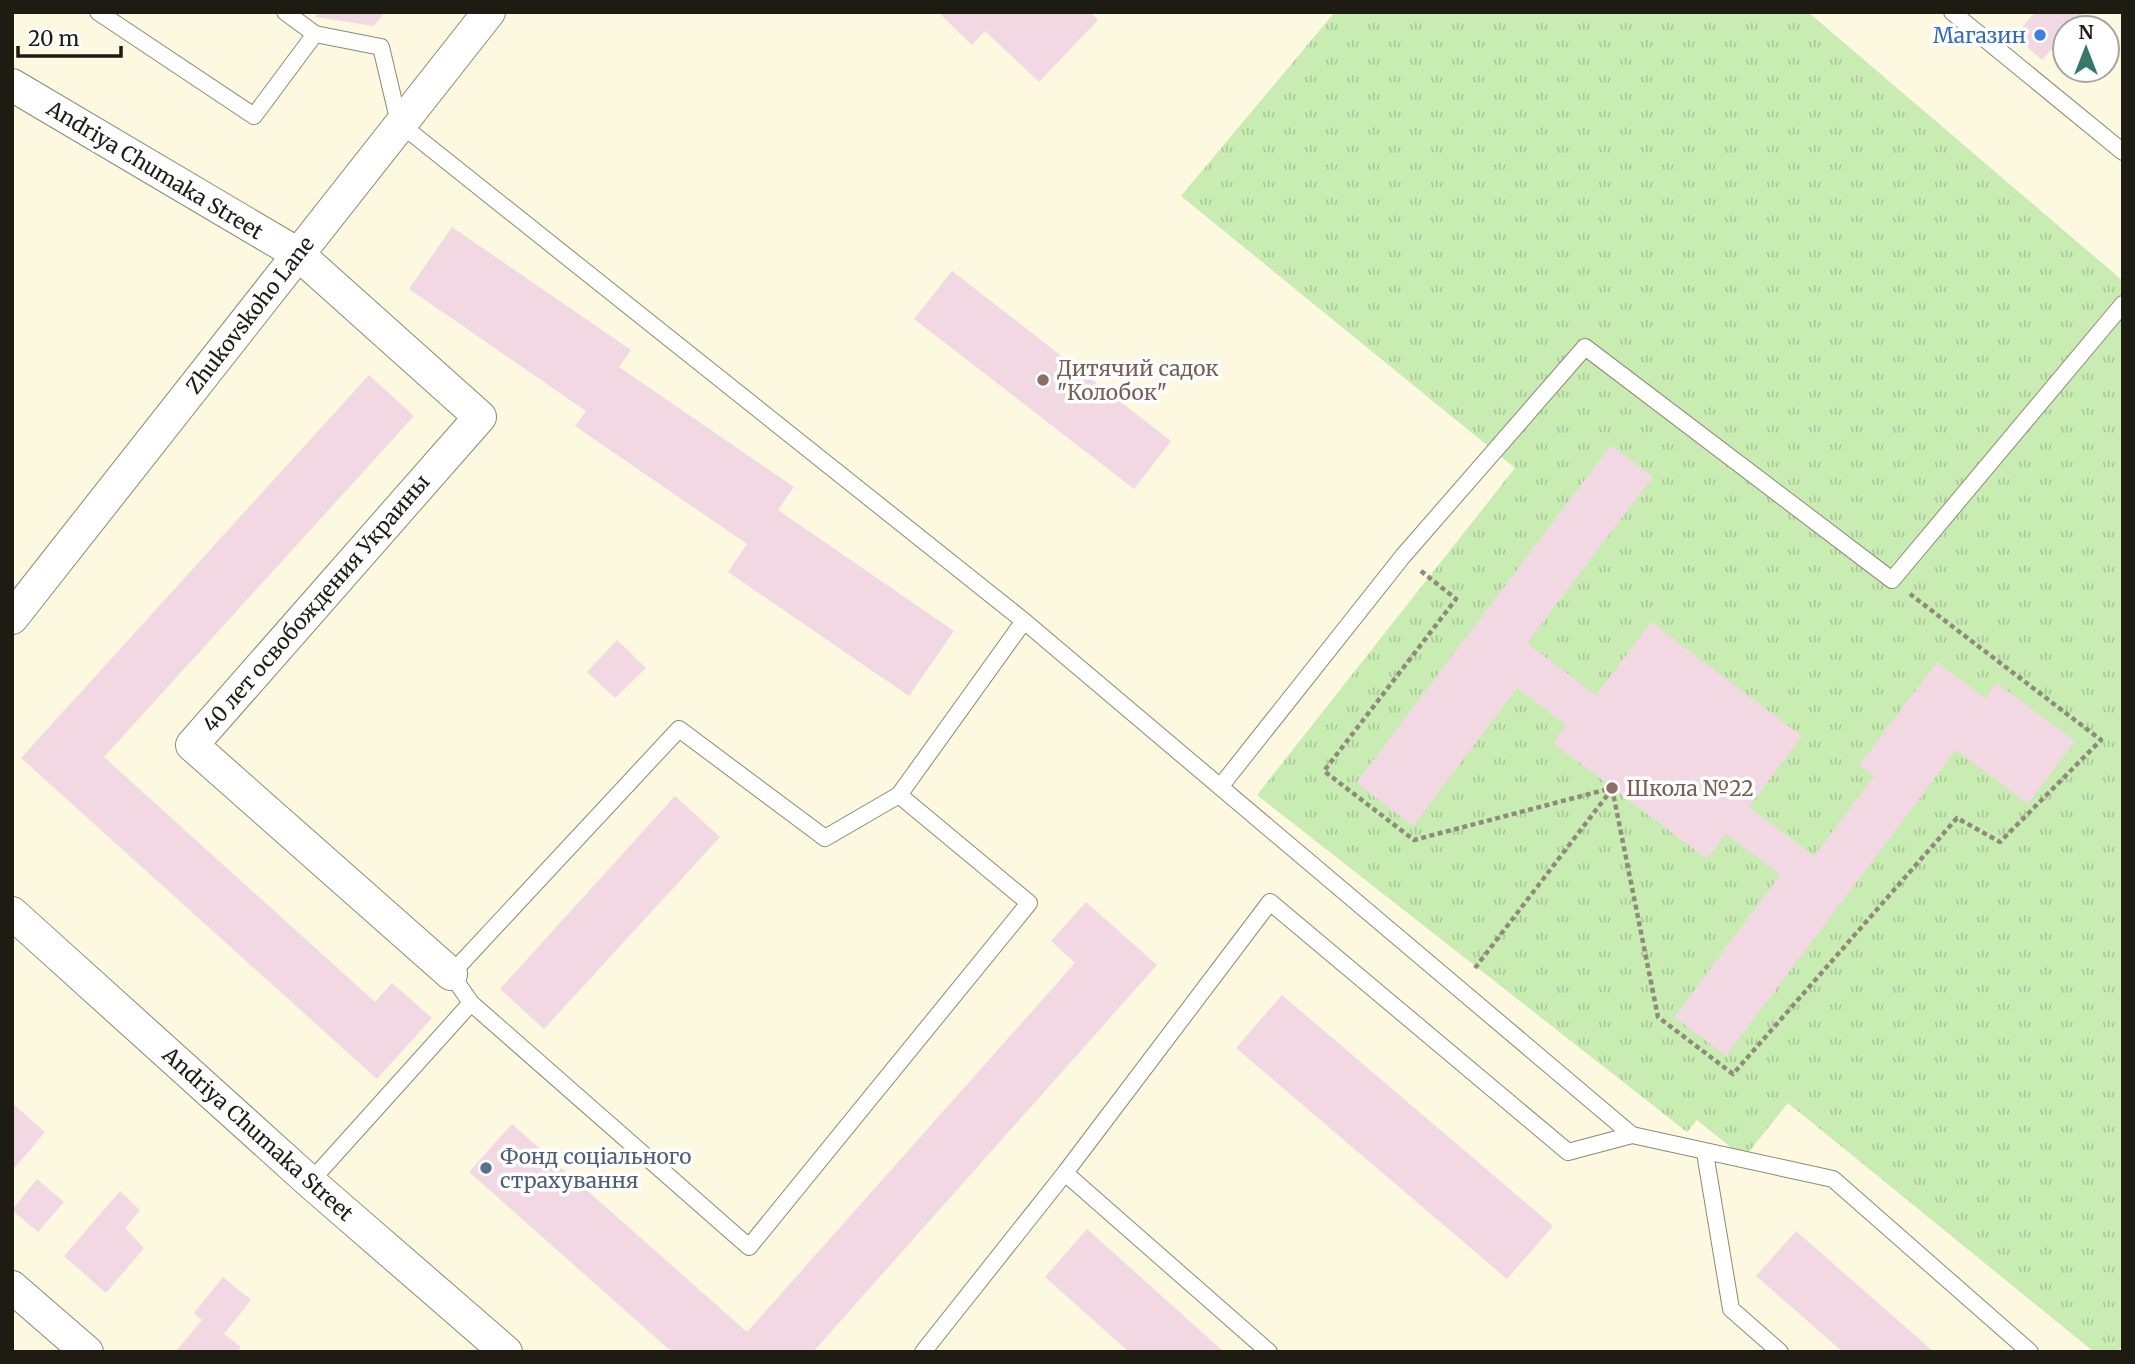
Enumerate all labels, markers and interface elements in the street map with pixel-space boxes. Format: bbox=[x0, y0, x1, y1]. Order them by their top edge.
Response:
scale bar bbox=[18, 14, 121, 58]
north arrow bbox=[2051, 14, 2121, 84]
text: N bbox=[2078, 20, 2094, 44]
place label: Магазин bbox=[1933, 22, 2026, 49]
text: 20 m bbox=[28, 25, 80, 52]
marker: Магазин bbox=[2032, 27, 2048, 43]
street label: Andriya Chumaka Street bbox=[41, 94, 268, 245]
street label: Zhukovskoho Lane bbox=[180, 231, 320, 399]
place label: Дитячий садок "Колобок" bbox=[1057, 355, 1219, 406]
marker: Дитячий садок "Колобок" bbox=[1035, 372, 1051, 388]
street label: 40 лет освобождения Украины bbox=[197, 469, 435, 737]
place label: Школа №22 bbox=[1626, 775, 1754, 802]
marker: Школа №22 bbox=[1604, 780, 1620, 796]
street label: Andriya Chumaka Street bbox=[156, 1041, 359, 1227]
place label: Фонд соціального страхування bbox=[500, 1143, 692, 1194]
marker: Фонд соціального страхування bbox=[478, 1160, 494, 1176]

